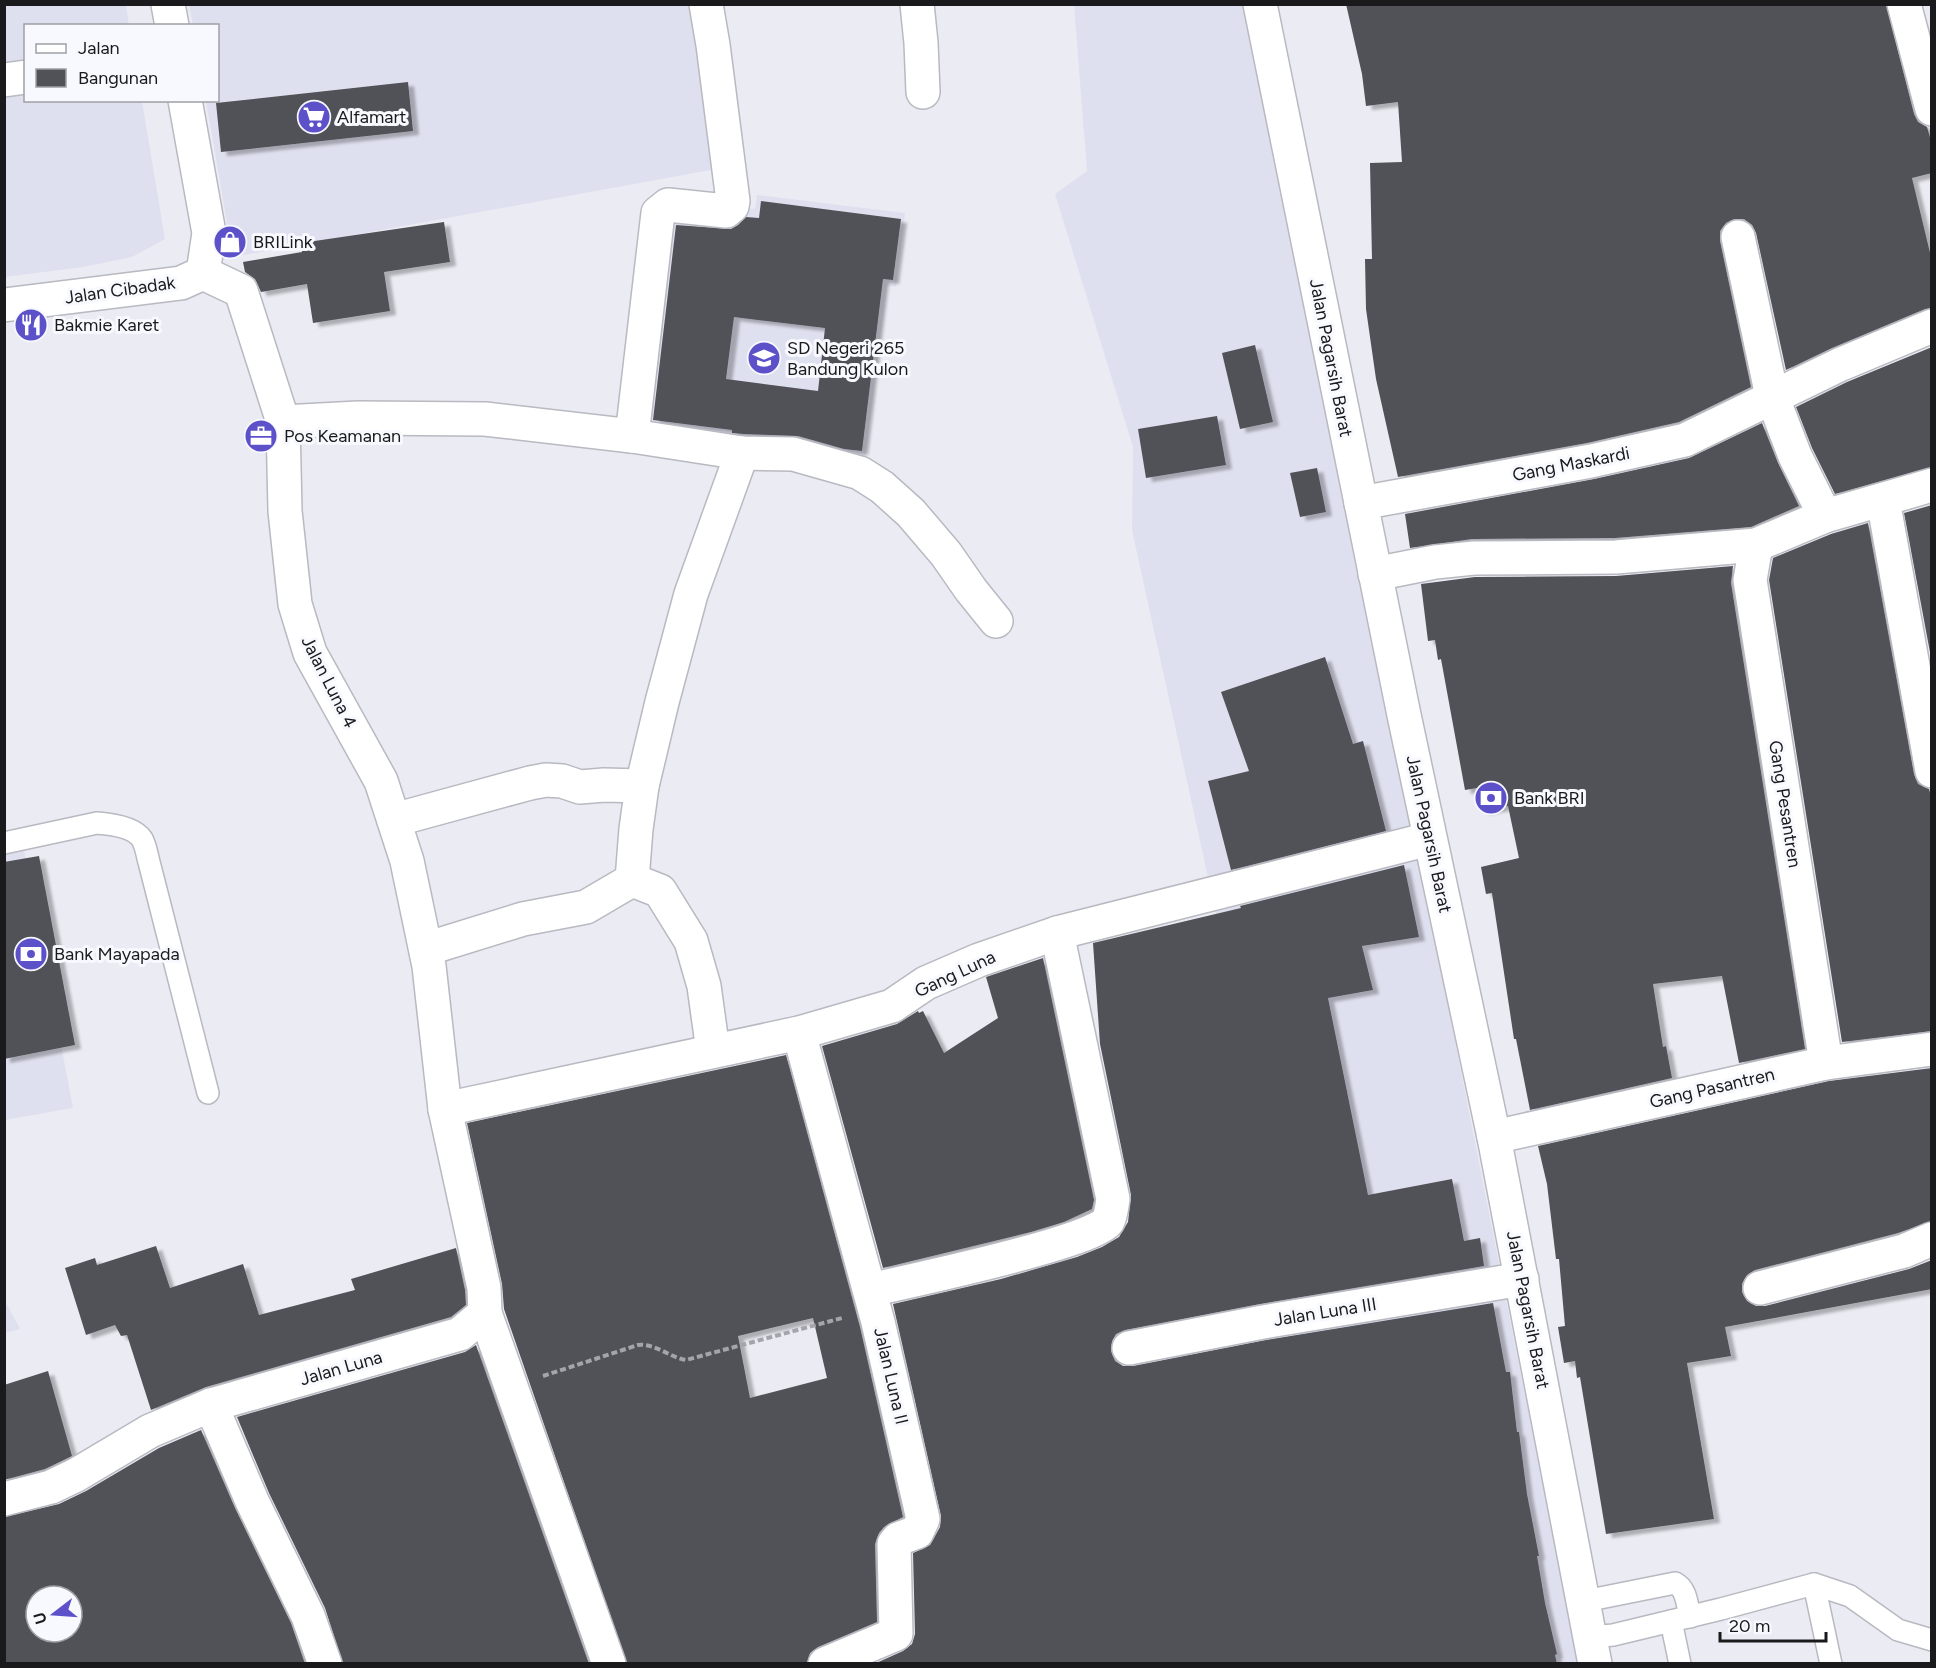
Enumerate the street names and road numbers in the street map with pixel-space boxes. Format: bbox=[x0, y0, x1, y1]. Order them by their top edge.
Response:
street label: Jalan Cibadak bbox=[63, 271, 177, 309]
street label: Jalan Pagarsih Barat bbox=[1305, 277, 1357, 439]
street label: Gang Maskardi bbox=[1510, 442, 1632, 486]
street label: Jalan Luna 4 bbox=[296, 632, 362, 732]
street label: Gang Pesantren bbox=[1764, 739, 1806, 869]
street label: Jalan Pagarsih Barat bbox=[1402, 753, 1456, 915]
street label: Gang Luna bbox=[911, 946, 999, 1002]
street label: Gang Pasantren bbox=[1647, 1063, 1777, 1113]
street label: Jalan Pagarsih Barat bbox=[1502, 1229, 1554, 1391]
street label: Jalan Luna III bbox=[1272, 1293, 1378, 1331]
street label: Jalan Luna II bbox=[869, 1325, 913, 1427]
street label: Jalan Luna bbox=[297, 1346, 385, 1390]

